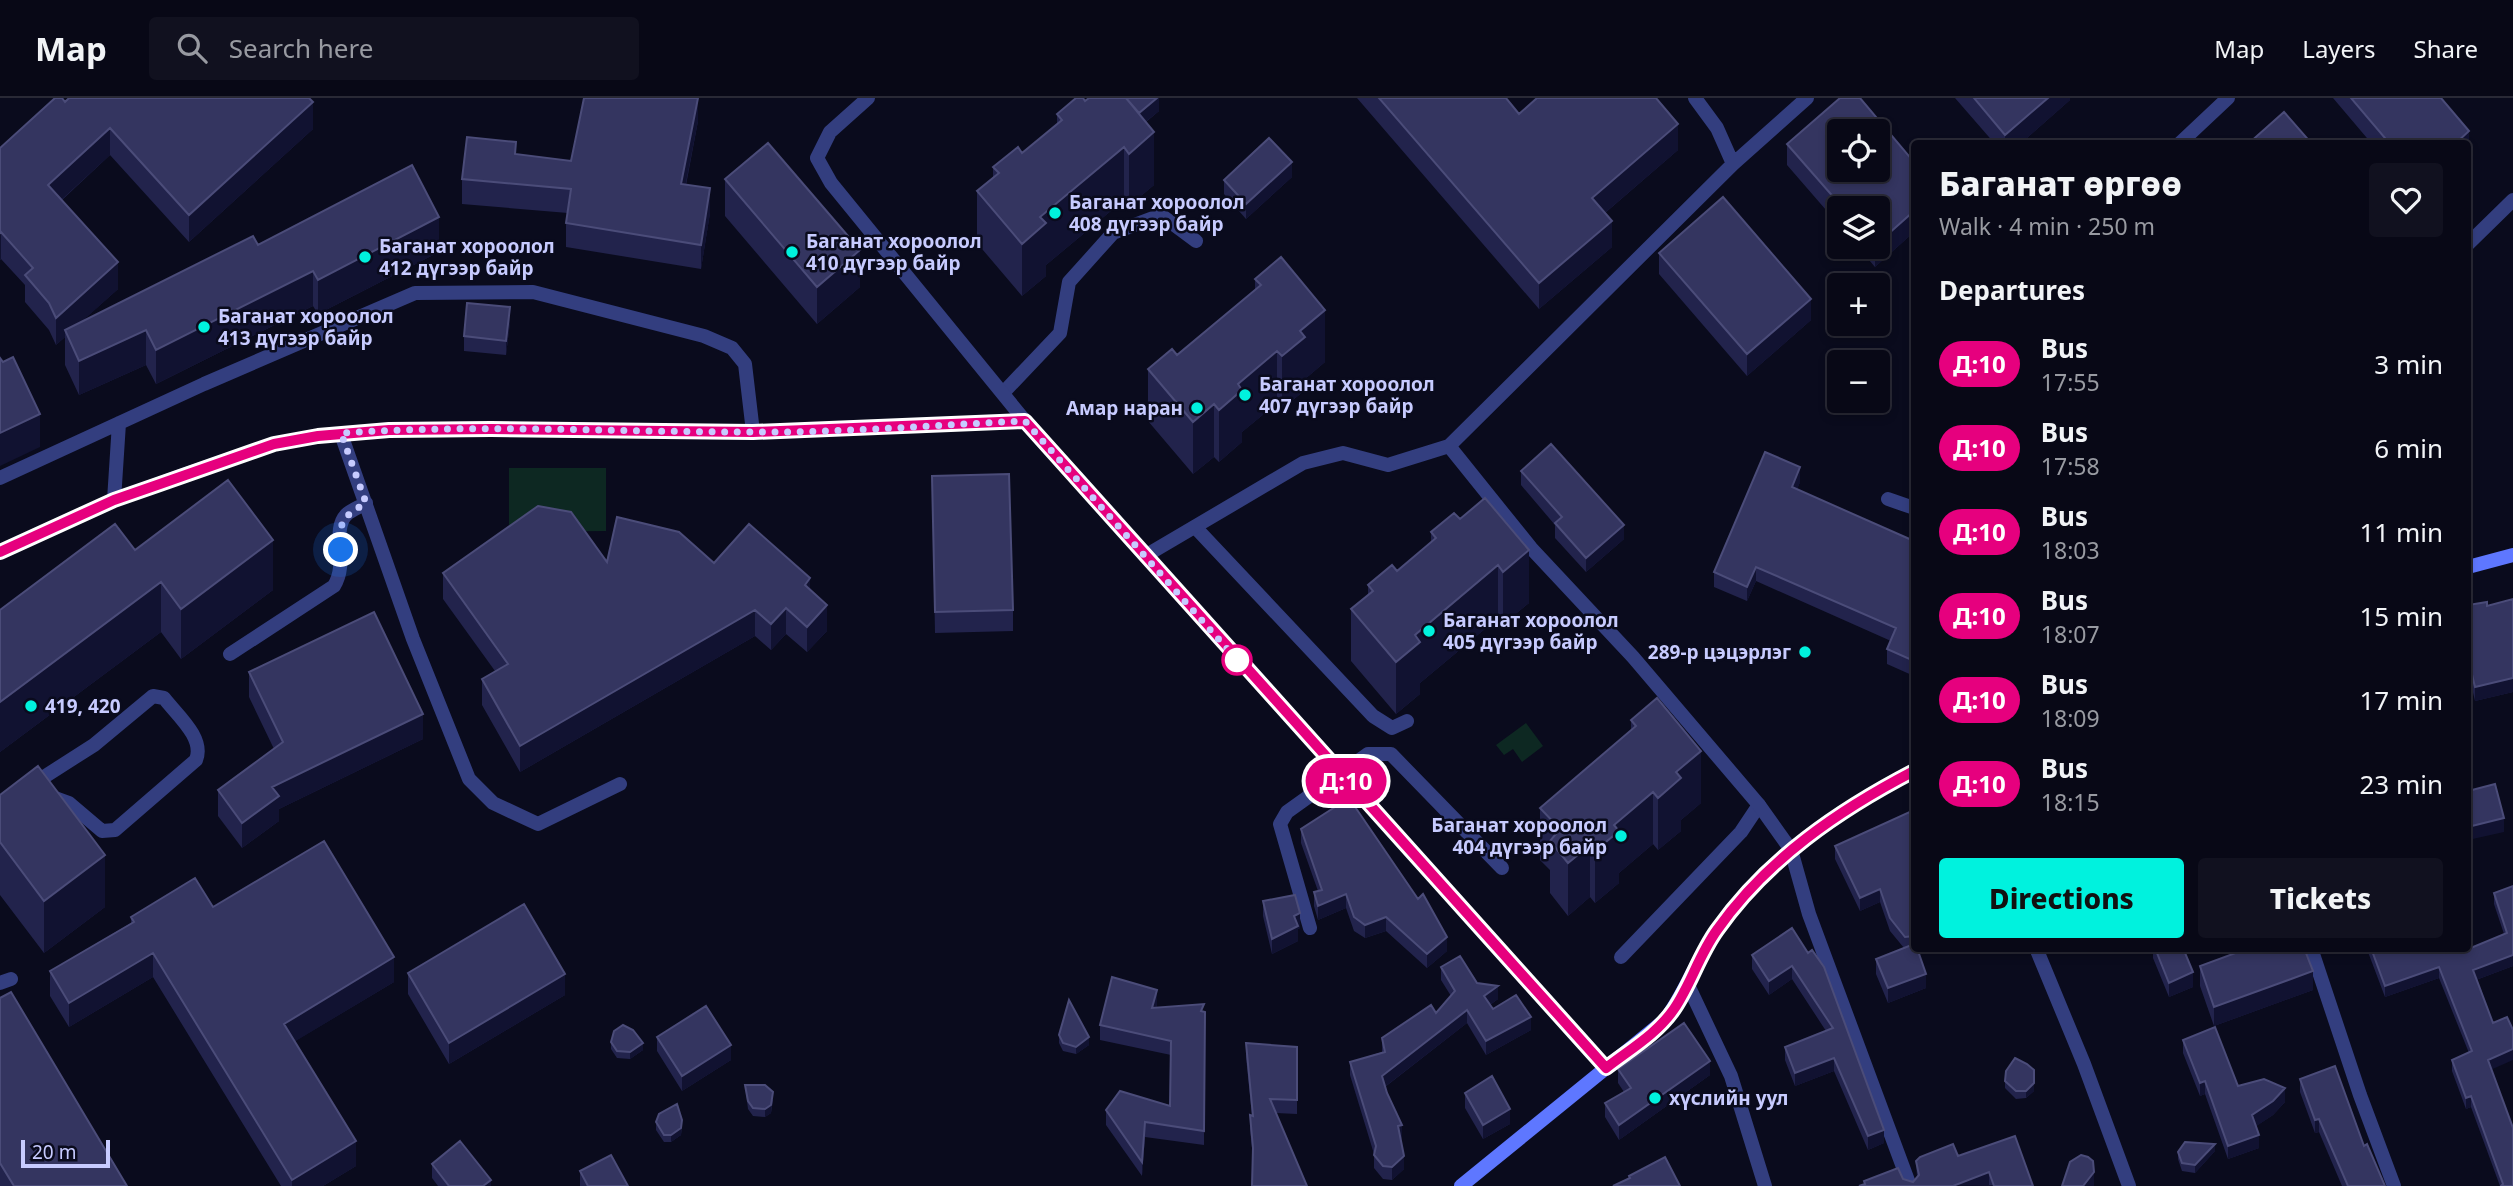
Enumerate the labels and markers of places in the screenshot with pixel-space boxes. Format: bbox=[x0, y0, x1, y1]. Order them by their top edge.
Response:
place label: Баганат хороолол 408 дүгээр байр bbox=[1069, 189, 1245, 237]
marker: Баганат хороолол 408 дүгээр байр bbox=[1047, 205, 1063, 221]
place label: Баганат хороолол 410 дүгээр байр bbox=[806, 228, 982, 276]
place label: Баганат хороолол 412 дүгээр байр bbox=[379, 233, 555, 281]
marker: Баганат хороолол 410 дүгээр байр bbox=[784, 244, 800, 260]
marker: Баганат хороолол 412 дүгээр байр bbox=[357, 249, 373, 265]
place label: Баганат хороолол 413 дүгээр байр bbox=[218, 303, 394, 351]
marker: Баганат хороолол 413 дүгээр байр bbox=[196, 319, 212, 335]
place label: Баганат хороолол 407 дүгээр байр bbox=[1259, 371, 1435, 419]
marker: Баганат хороолол 407 дүгээр байр bbox=[1237, 387, 1253, 403]
place label: Амар наран bbox=[1066, 395, 1183, 421]
marker: Амар наран bbox=[1189, 400, 1205, 416]
place label: Баганат хороолол 405 дүгээр байр bbox=[1443, 607, 1619, 655]
marker: Баганат хороолол 405 дүгээр байр bbox=[1421, 623, 1437, 639]
place label: 289-р цэцэрлэг bbox=[1648, 639, 1791, 665]
marker: 289-р цэцэрлэг bbox=[1797, 644, 1813, 660]
unlabelled marker bbox=[1222, 645, 1252, 675]
place label: 419, 420 bbox=[45, 693, 121, 719]
marker: 419, 420 bbox=[23, 698, 39, 714]
place label: Баганат хороолол 404 дүгээр байр bbox=[1431, 812, 1607, 860]
marker: Баганат хороолол 404 дүгээр байр bbox=[1613, 828, 1629, 844]
place label: хүслийн уул bbox=[1669, 1085, 1788, 1111]
marker: хүслийн уул bbox=[1647, 1090, 1663, 1106]

